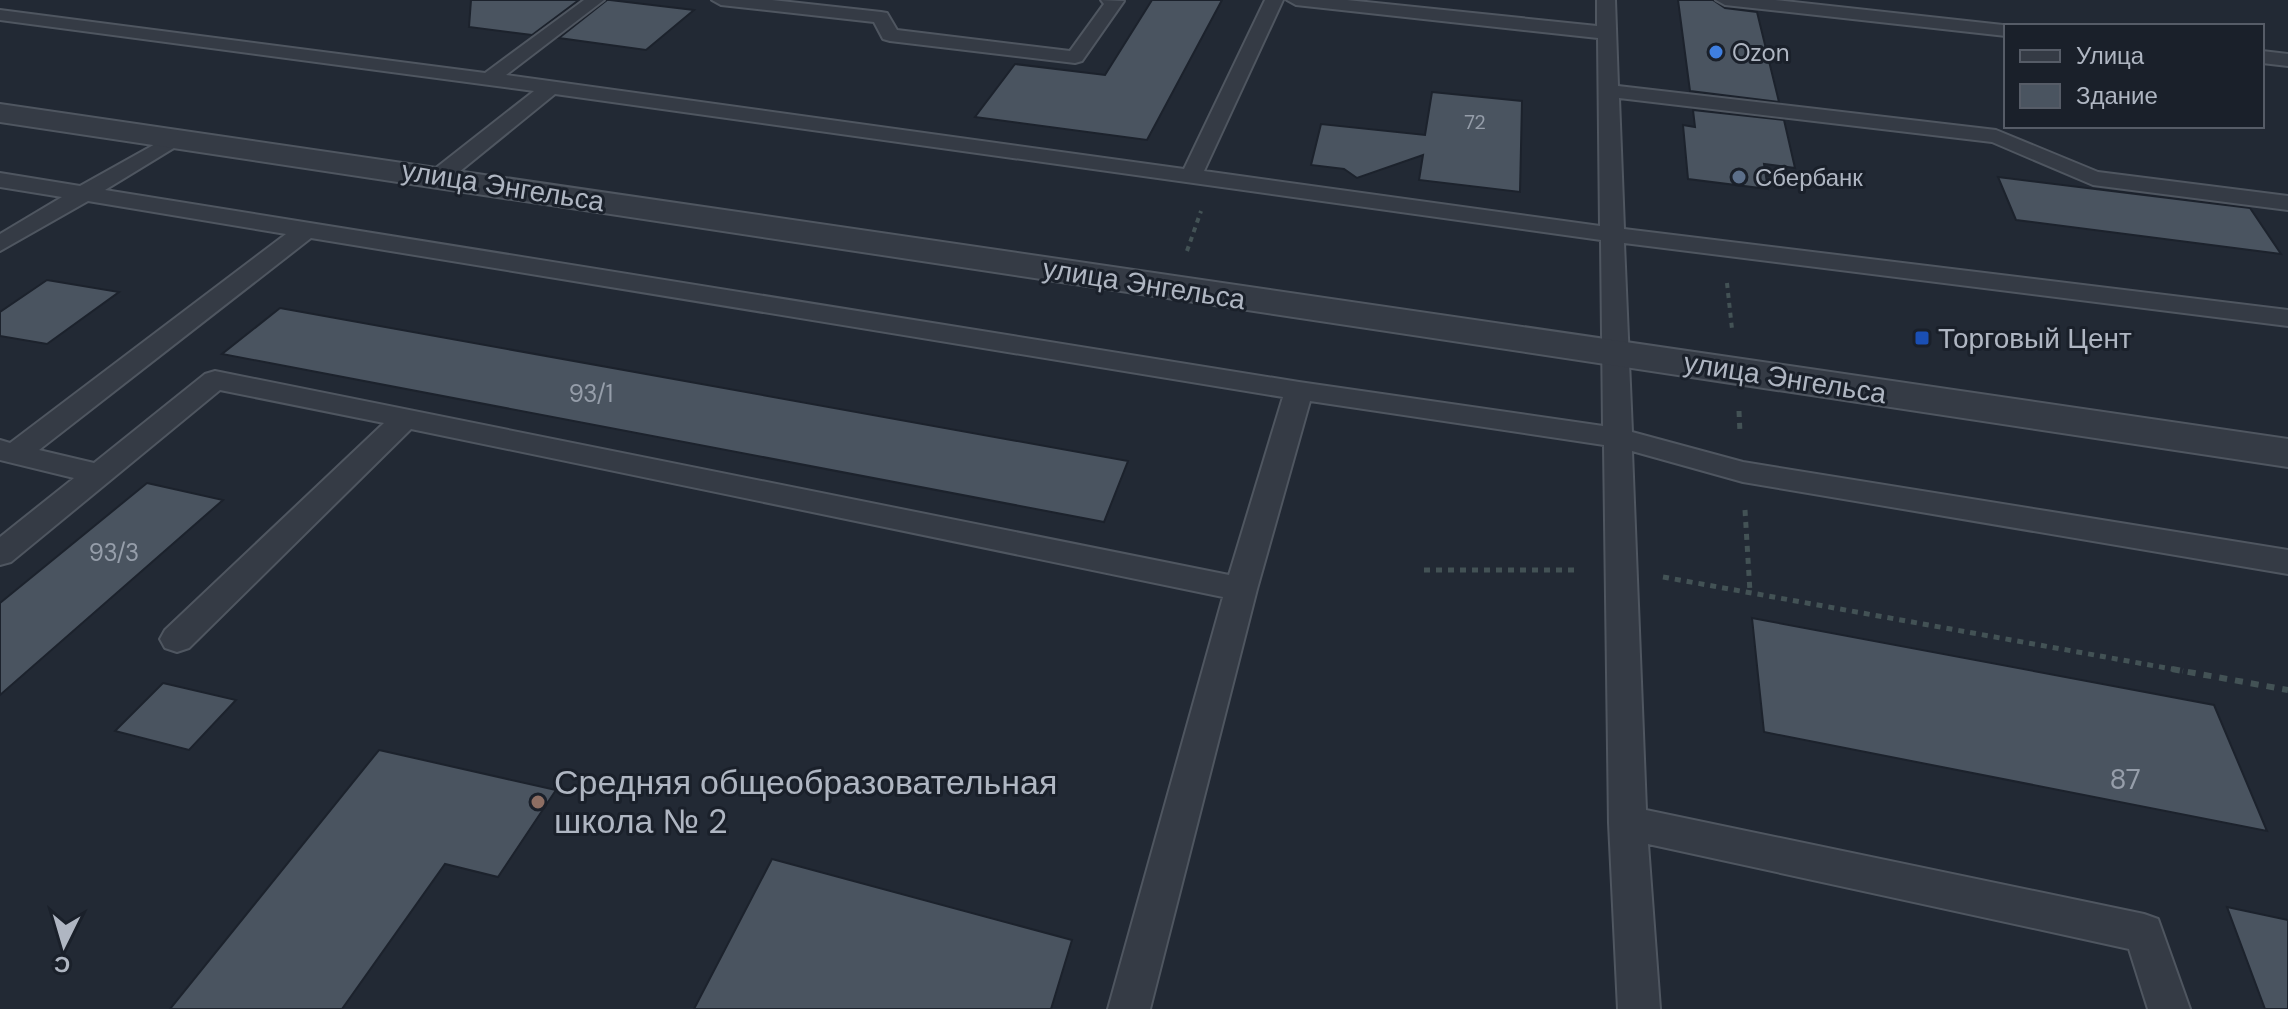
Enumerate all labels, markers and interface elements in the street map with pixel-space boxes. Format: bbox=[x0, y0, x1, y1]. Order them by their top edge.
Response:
legend bbox=[2004, 24, 2264, 128]
place label: Ozon bbox=[1732, 37, 1790, 68]
text: Улица bbox=[2076, 40, 2145, 71]
marker: Ozon bbox=[1707, 43, 1725, 61]
text: Здание bbox=[2076, 80, 2158, 111]
house number: 72 bbox=[1464, 109, 1486, 135]
street label: улица Энгельса bbox=[399, 152, 607, 220]
place label: Сбербанк bbox=[1755, 162, 1863, 193]
marker: Сбербанк bbox=[1730, 168, 1748, 186]
street label: улица Энгельса bbox=[1040, 250, 1248, 318]
place label: Торговый Цент bbox=[1938, 320, 2132, 357]
marker: Торговый Цент bbox=[1913, 329, 1931, 347]
street label: улица Энгельса bbox=[1681, 344, 1889, 412]
house number: 93/1 bbox=[569, 378, 613, 409]
house number: 93/3 bbox=[89, 537, 139, 568]
place label: Средняя общеобразовательная школа № 2 bbox=[554, 760, 1057, 844]
house number: 87 bbox=[2109, 761, 2141, 798]
marker: Средняя общеобразовательная школа № 2 bbox=[529, 793, 547, 811]
north arrow bbox=[24, 905, 104, 985]
text: С bbox=[53, 949, 71, 980]

